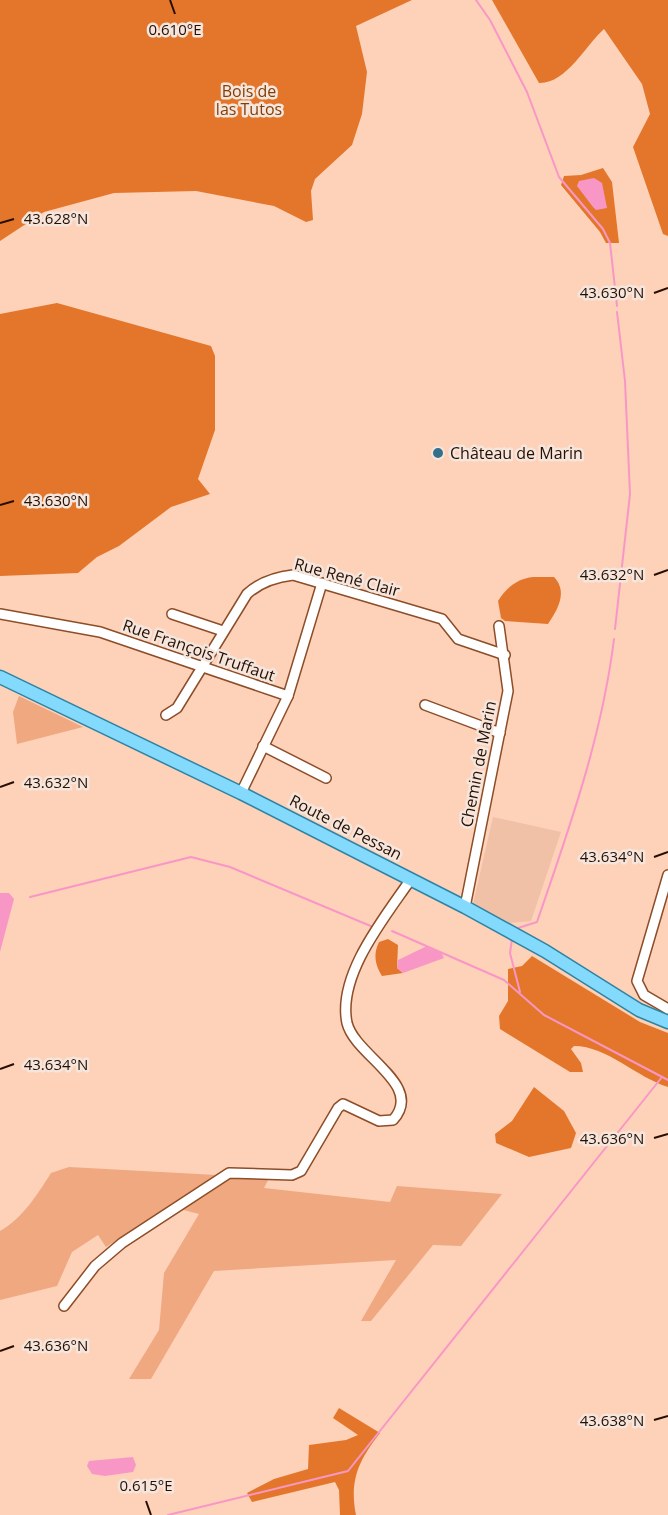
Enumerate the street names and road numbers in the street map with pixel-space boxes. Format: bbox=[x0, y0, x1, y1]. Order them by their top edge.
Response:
street label: Rue René Clair bbox=[292, 552, 403, 602]
street label: Rue François Truffaut bbox=[120, 614, 278, 687]
street label: Chemin de Marin bbox=[455, 699, 501, 829]
street label: Route de Pessan bbox=[286, 789, 406, 865]

